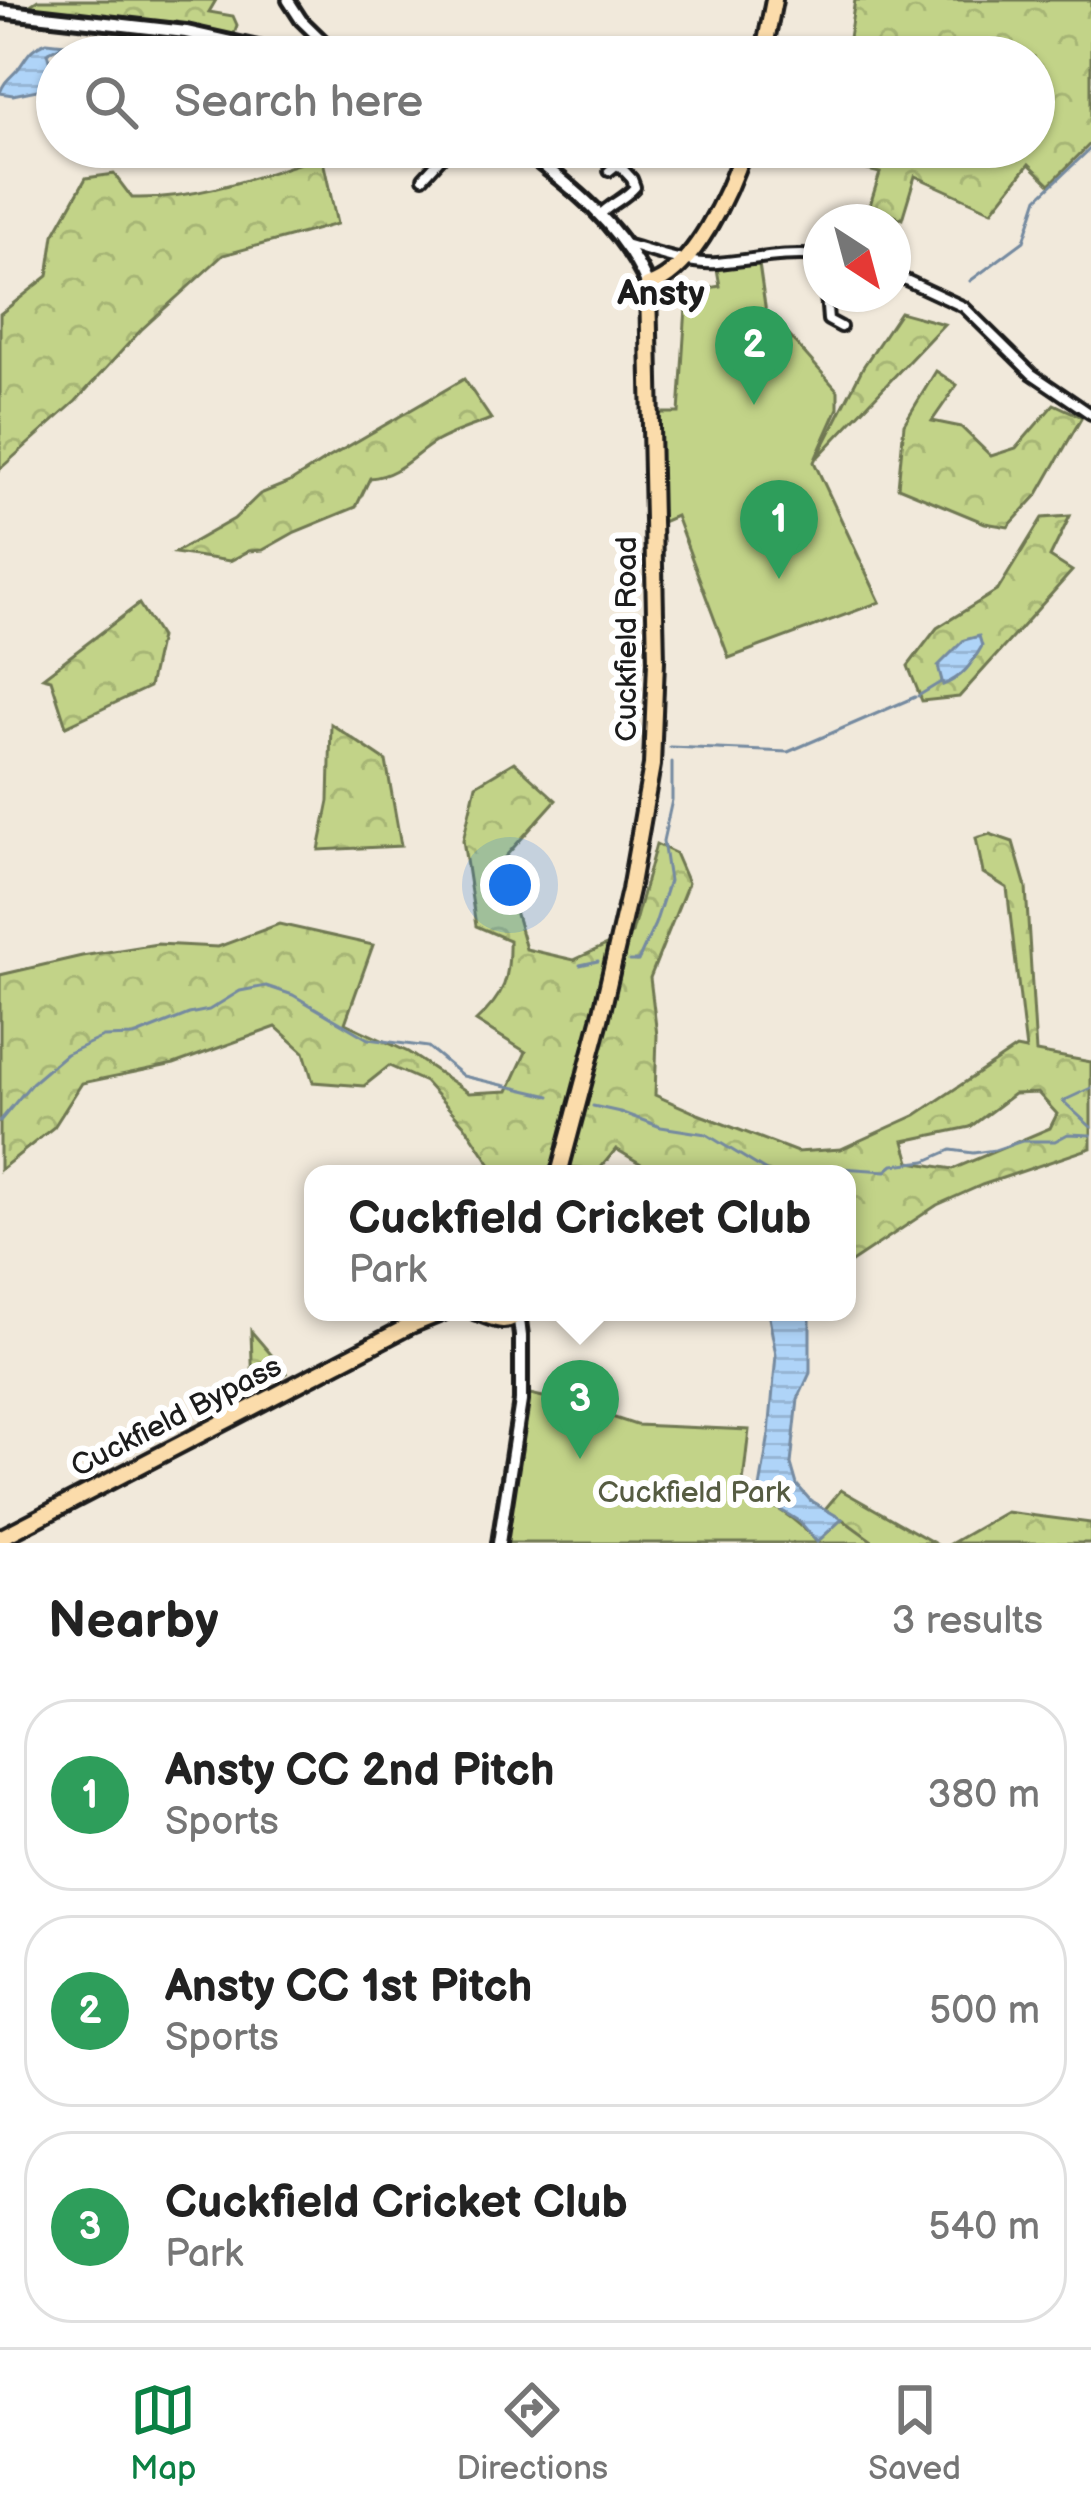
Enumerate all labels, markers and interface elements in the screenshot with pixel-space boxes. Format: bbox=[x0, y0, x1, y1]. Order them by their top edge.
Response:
search box bbox=[36, 36, 1055, 168]
icon: search bbox=[78, 69, 144, 135]
text: Search here bbox=[174, 75, 423, 130]
north arrow bbox=[803, 204, 911, 312]
district label: Ansty bbox=[616, 273, 705, 316]
pin: 2 bbox=[715, 306, 793, 405]
pin: 1 bbox=[740, 480, 818, 579]
street label: Cuckfield Road bbox=[609, 536, 645, 742]
your location bbox=[480, 855, 540, 915]
popup bbox=[304, 1165, 856, 1321]
text: Cuckfield Cricket Club bbox=[348, 1192, 812, 1247]
text: Park bbox=[348, 1247, 427, 1294]
street label: Cuckfield Bypass bbox=[65, 1348, 288, 1485]
pin: 3 bbox=[541, 1360, 619, 1459]
park label: Cuckfield Park bbox=[597, 1475, 791, 1511]
text: Nearby bbox=[48, 1591, 219, 1652]
text: 3 results bbox=[891, 1598, 1043, 1645]
text: Ansty CC 2nd Pitch bbox=[165, 1744, 555, 1799]
text: 1 bbox=[82, 1772, 98, 1819]
text: 380 m bbox=[928, 1772, 1040, 1819]
text: Sports bbox=[165, 1799, 279, 1846]
text: Ansty CC 1st Pitch bbox=[165, 1960, 532, 2015]
text: 2 bbox=[78, 1988, 102, 2035]
text: 500 m bbox=[929, 1988, 1040, 2035]
text: Sports bbox=[165, 2015, 279, 2062]
text: Cuckfield Cricket Club bbox=[165, 2176, 628, 2231]
text: 3 bbox=[79, 2204, 101, 2251]
text: 540 m bbox=[928, 2204, 1040, 2251]
text: Park bbox=[165, 2231, 243, 2278]
tab: Map bbox=[130, 2377, 196, 2489]
tab: Directions bbox=[457, 2377, 608, 2489]
tab: Saved bbox=[868, 2377, 961, 2489]

